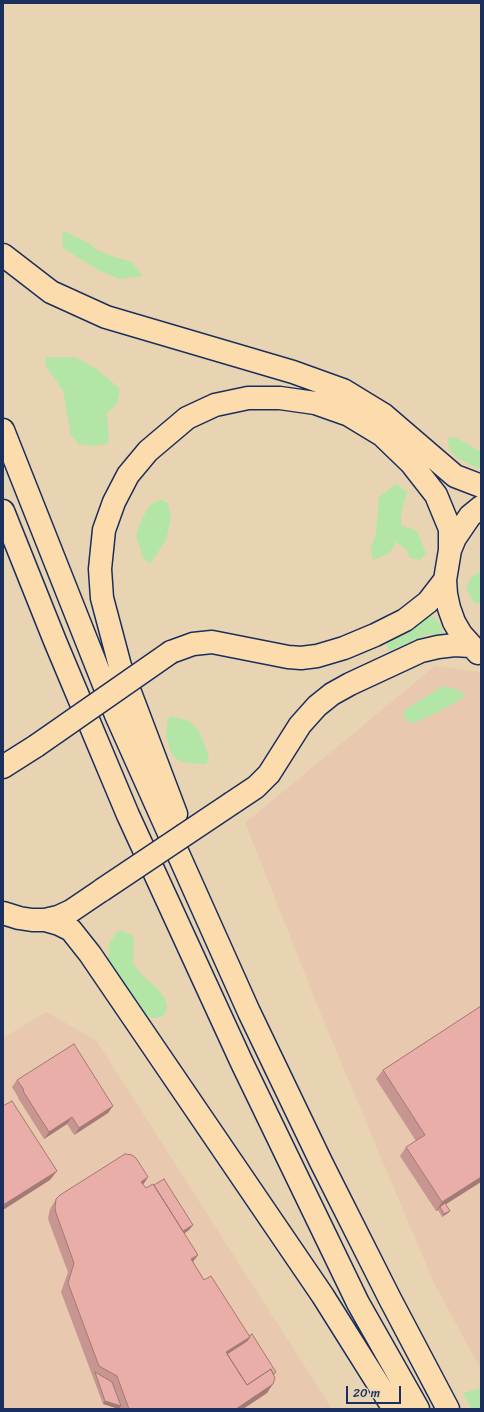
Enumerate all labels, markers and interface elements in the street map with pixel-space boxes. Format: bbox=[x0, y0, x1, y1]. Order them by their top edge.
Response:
scale bar bbox=[348, 1378, 403, 1404]
text: 20 m bbox=[353, 1382, 380, 1404]

